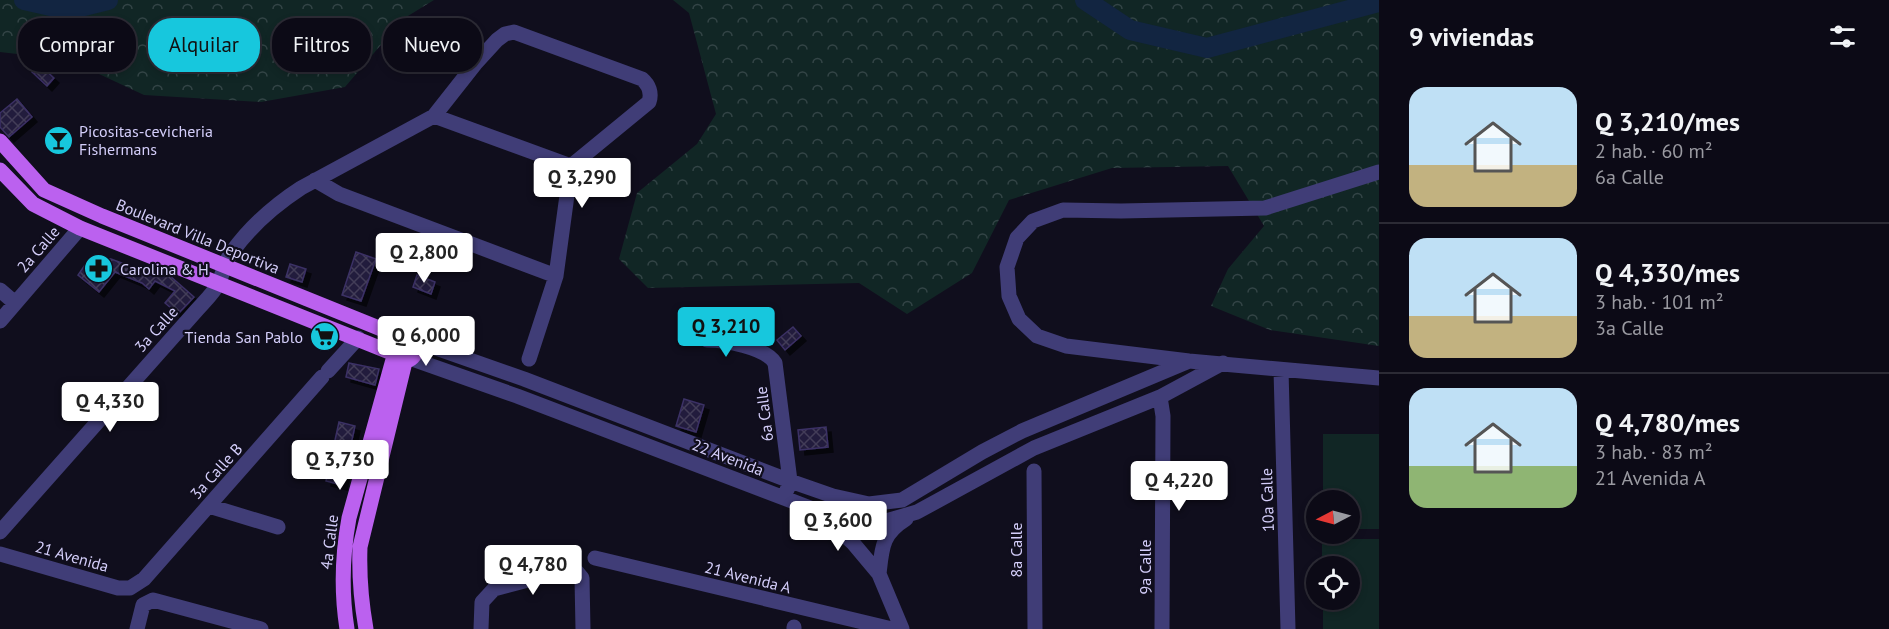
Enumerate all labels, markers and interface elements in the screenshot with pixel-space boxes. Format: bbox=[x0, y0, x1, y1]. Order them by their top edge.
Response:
chip: Comprar bbox=[18, 18, 136, 72]
chip: Alquilar bbox=[148, 18, 260, 72]
chip: Filtros bbox=[272, 18, 371, 72]
chip: Nuevo bbox=[383, 18, 482, 72]
text: 9 viviendas bbox=[1409, 20, 1534, 53]
icon: filters bbox=[1826, 20, 1859, 53]
text: Q 3,210/mes bbox=[1595, 105, 1740, 138]
icon: home bbox=[1457, 111, 1529, 183]
place label: Picositas-cevicheria Fishermans bbox=[79, 121, 213, 159]
bar icon: Picositas-cevicheria Fishermans bbox=[42, 124, 74, 156]
text: 2 hab. · 60 m² bbox=[1595, 138, 1713, 164]
pin: Q 3,290 bbox=[527, 158, 637, 209]
text: Q 3,290 bbox=[548, 164, 616, 190]
text: 6a Calle bbox=[1595, 164, 1664, 190]
street label: Boulevard Villa Deportiva bbox=[113, 194, 283, 278]
street label: 2a Calle bbox=[12, 222, 64, 276]
pin: Q 2,800 bbox=[369, 233, 479, 284]
text: Q 2,800 bbox=[390, 239, 458, 265]
pharmacy icon: Carolina & H bbox=[83, 253, 115, 285]
text: Q 4,330/mes bbox=[1595, 256, 1740, 289]
place label: Carolina & H bbox=[120, 259, 209, 279]
icon: home bbox=[1457, 262, 1529, 334]
text: 3 hab. · 101 m² bbox=[1595, 289, 1724, 315]
street label: 3a Calle bbox=[130, 302, 182, 356]
pin: Q 3,210 bbox=[671, 307, 781, 358]
text: Q 3,210 bbox=[692, 313, 760, 339]
text: 3a Calle bbox=[1595, 315, 1664, 341]
pin: Q 6,000 bbox=[371, 316, 481, 367]
supermarket icon: Tienda San Pablo bbox=[308, 321, 340, 353]
text: Q 6,000 bbox=[392, 322, 460, 348]
place label: Tienda San Pablo bbox=[184, 327, 303, 347]
pin: Q 4,330 bbox=[55, 382, 165, 433]
street label: 6a Calle bbox=[751, 385, 777, 443]
text: Q 4,330 bbox=[76, 388, 144, 414]
text: Q 4,780/mes bbox=[1595, 406, 1740, 439]
icon: home bbox=[1457, 412, 1529, 484]
street label: 22 Avenida bbox=[689, 434, 767, 480]
street label: 3a Calle B bbox=[186, 439, 246, 503]
text: 3 hab. · 83 m² bbox=[1595, 439, 1713, 465]
pin: Q 3,730 bbox=[285, 440, 395, 491]
text: Q 3,730 bbox=[306, 446, 374, 472]
pin: Q 4,220 bbox=[1124, 461, 1234, 512]
text: 21 Avenida A bbox=[1595, 465, 1705, 491]
text: Q 4,220 bbox=[1145, 467, 1213, 493]
street label: 10a Calle bbox=[1256, 468, 1278, 532]
north arrow bbox=[1306, 490, 1360, 544]
map controls bbox=[1306, 490, 1360, 610]
pin: Q 3,600 bbox=[783, 501, 893, 552]
text: Q 3,600 bbox=[804, 507, 872, 533]
street label: 4a Calle bbox=[316, 513, 342, 571]
street label: 8a Calle bbox=[1006, 522, 1026, 578]
street label: 21 Avenida bbox=[33, 536, 111, 576]
street label: 9a Calle bbox=[1135, 539, 1155, 595]
pin: Q 4,780 bbox=[478, 545, 588, 596]
text: Q 4,780 bbox=[499, 551, 567, 577]
button: locate bbox=[1306, 556, 1360, 610]
street label: 21 Avenida A bbox=[703, 557, 794, 598]

